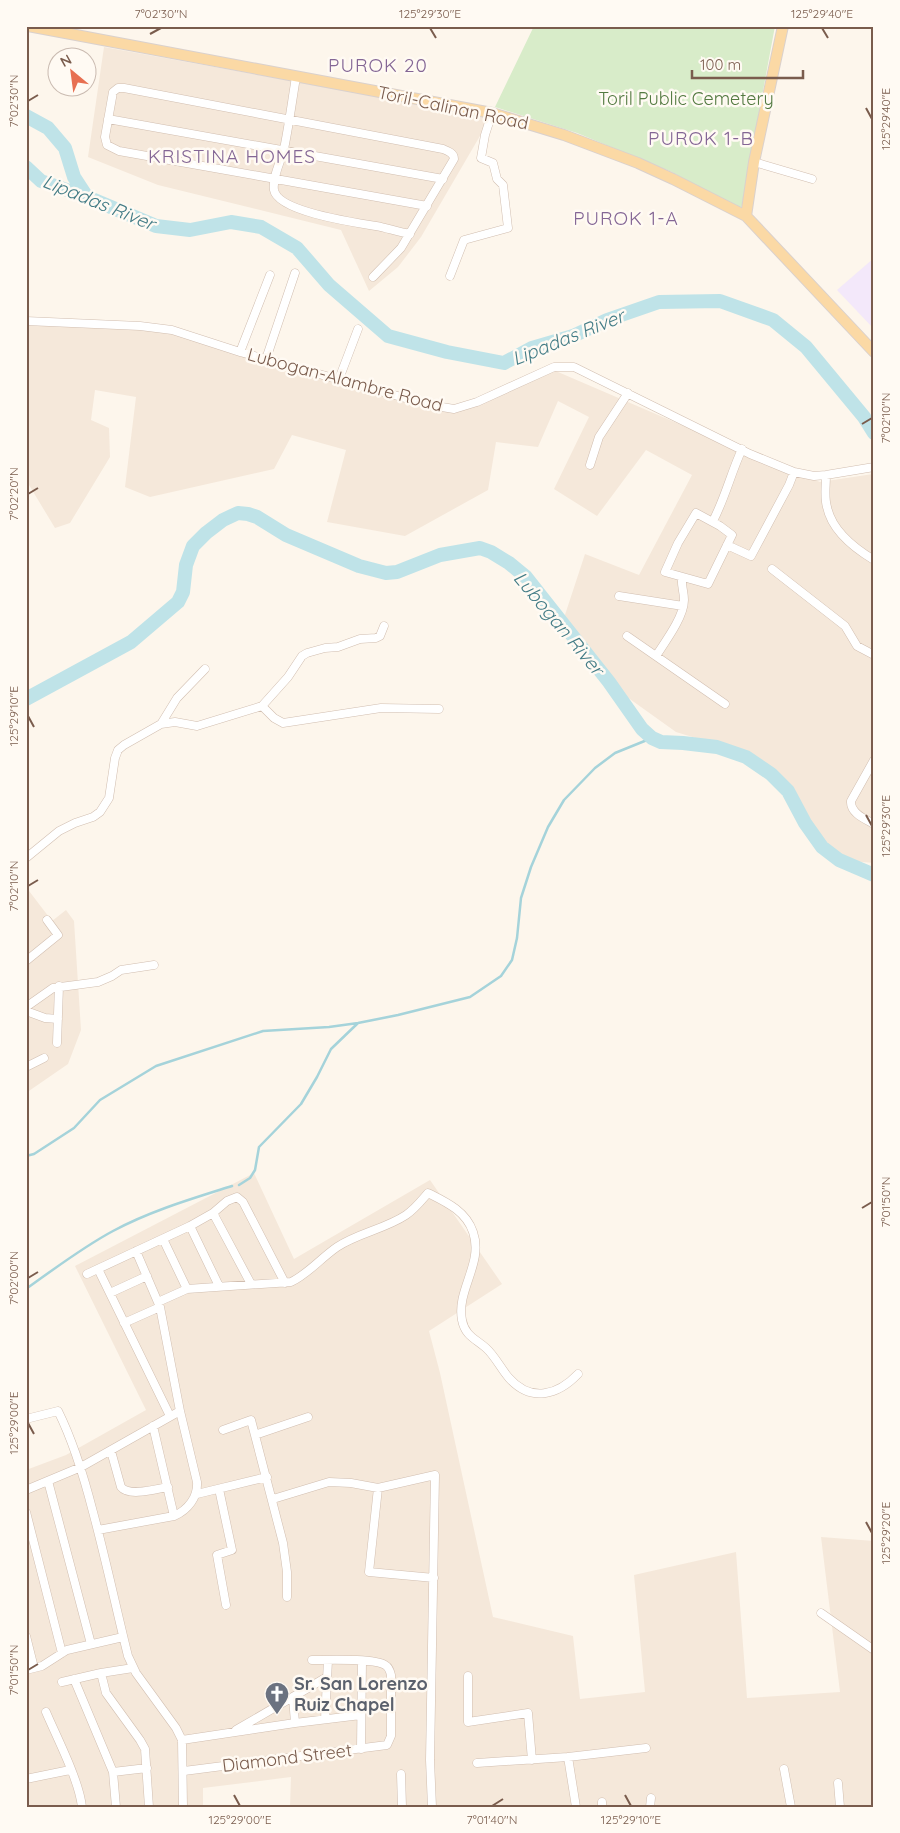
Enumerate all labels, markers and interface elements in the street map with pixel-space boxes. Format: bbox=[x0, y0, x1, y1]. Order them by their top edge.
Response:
text: 7°02'30"N bbox=[134, 6, 188, 21]
text: 125°29'30"E bbox=[399, 6, 461, 21]
text: 125°29'40"E bbox=[791, 6, 853, 21]
north arrow bbox=[48, 48, 98, 98]
scale bar bbox=[692, 48, 804, 80]
text: N bbox=[57, 50, 75, 71]
district label: PUROK 20 bbox=[328, 53, 428, 77]
text: 100 m bbox=[700, 55, 741, 74]
text: 7°02'30"N bbox=[6, 74, 21, 128]
street label: Toril-Calinan Road bbox=[376, 80, 531, 135]
park label: Toril Public Cemetery bbox=[598, 87, 774, 110]
text: 125°29'40"E bbox=[878, 88, 893, 150]
district label: PUROK 1-B bbox=[648, 126, 754, 150]
district label: KRISTINA HOMES bbox=[148, 144, 316, 168]
water label: Lipadas River bbox=[39, 169, 161, 236]
district label: PUROK 1-A bbox=[573, 206, 679, 230]
water label: Lipadas River bbox=[508, 303, 630, 370]
street label: Lubogan-Alambre Road bbox=[245, 342, 445, 417]
text: 7°02'10"N bbox=[878, 392, 893, 444]
text: 7°02'20"N bbox=[6, 467, 21, 521]
water label: Lubogan River bbox=[509, 566, 611, 682]
text: 125°29'10"E bbox=[6, 686, 21, 746]
text: 125°29'30"E bbox=[878, 795, 893, 857]
text: 7°02'10"N bbox=[6, 860, 21, 912]
text: 7°01'50"N bbox=[878, 1176, 893, 1228]
text: 7°02'00"N bbox=[6, 1251, 21, 1305]
text: 125°29'00"E bbox=[6, 1391, 21, 1454]
text: 125°29'20"E bbox=[878, 1502, 893, 1564]
text: 7°01'50"N bbox=[6, 1644, 21, 1696]
place label: Sr. San Lorenzo Ruiz Chapel bbox=[294, 1672, 428, 1716]
church icon: Sr. San Lorenzo Ruiz Chapel bbox=[264, 1681, 290, 1715]
street label: Diamond Street bbox=[221, 1738, 353, 1777]
text: 125°29'00"E bbox=[209, 1812, 272, 1827]
text: 7°01'40"N bbox=[467, 1812, 517, 1827]
text: 125°29'10"E bbox=[601, 1812, 661, 1827]

